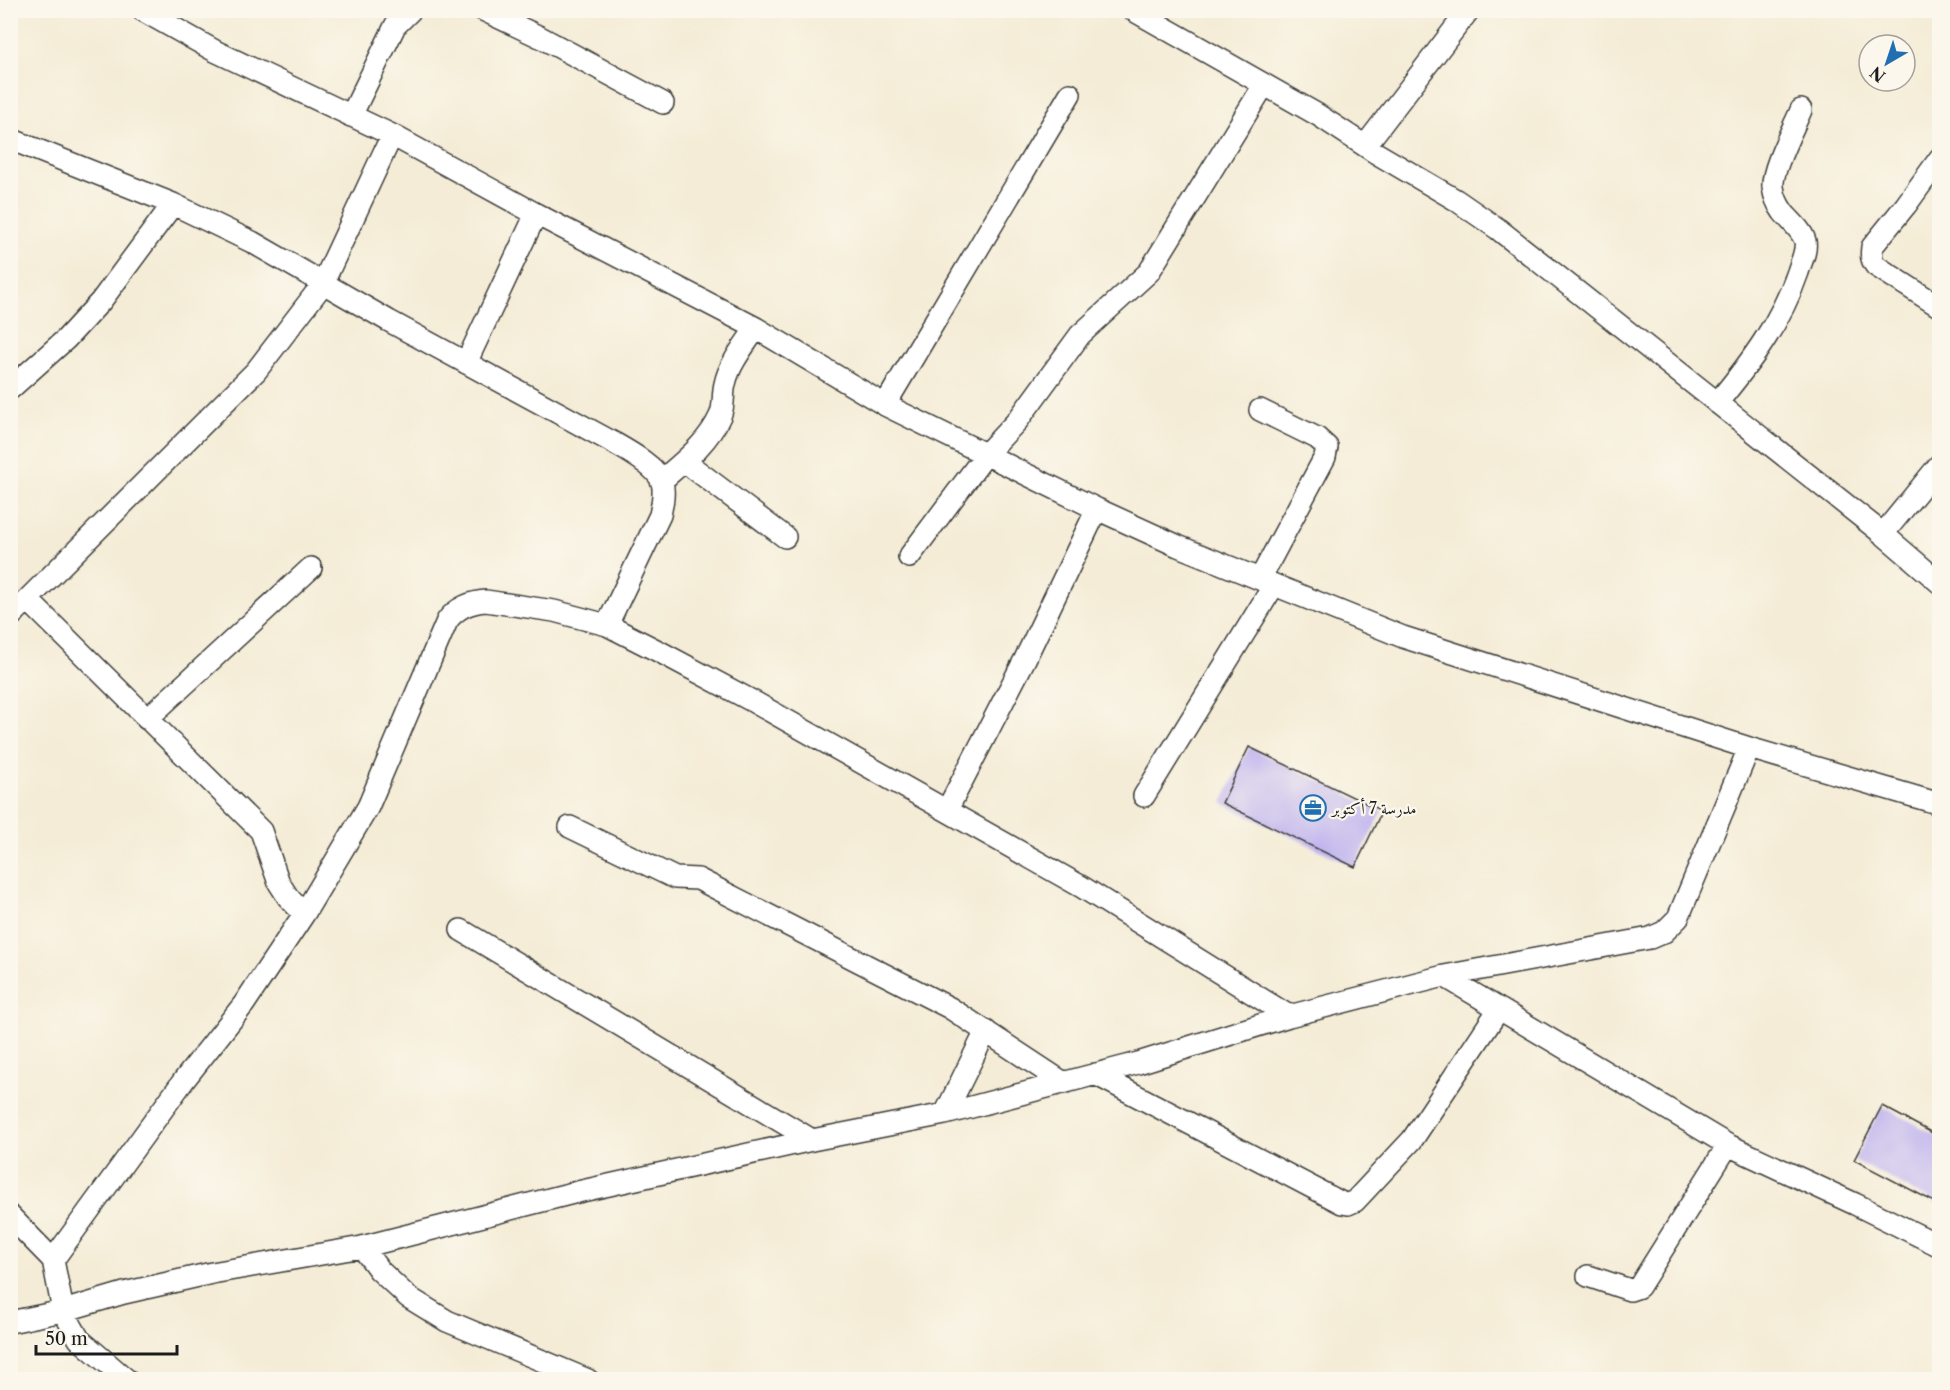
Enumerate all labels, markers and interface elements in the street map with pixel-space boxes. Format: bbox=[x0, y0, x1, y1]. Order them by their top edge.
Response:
north arrow bbox=[1857, 33, 1917, 93]
text: N bbox=[1866, 62, 1889, 87]
office icon: مدرسة 7 أكتوبر bbox=[1298, 793, 1328, 823]
place label: مدرسة 7 أكتوبر bbox=[1330, 797, 1416, 819]
scale bar bbox=[36, 1318, 177, 1356]
text: 50 m bbox=[45, 1328, 88, 1350]

